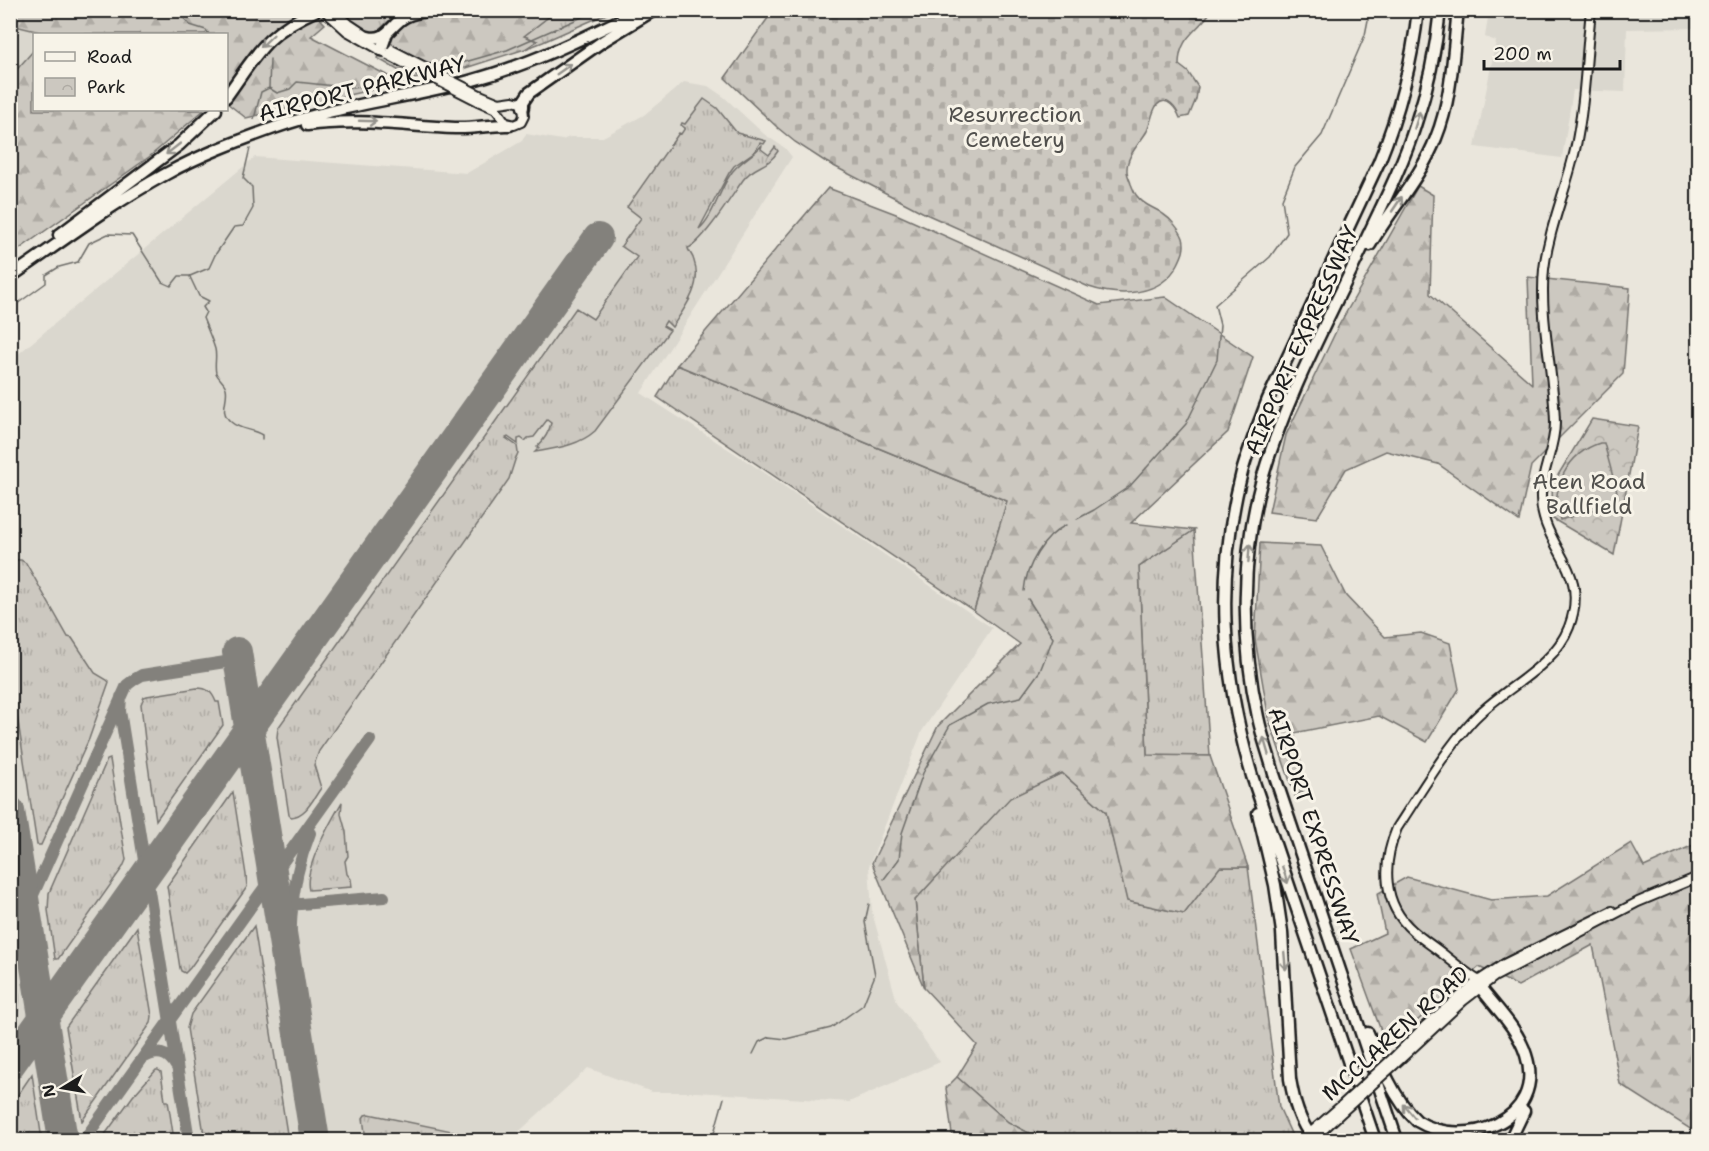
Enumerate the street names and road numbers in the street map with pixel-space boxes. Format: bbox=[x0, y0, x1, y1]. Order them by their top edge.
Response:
street label: AIRPORT PARKWAY bbox=[255, 49, 469, 128]
street label: AIRPORT EXPRESSWAY bbox=[1238, 221, 1365, 460]
street label: AIRPORT EXPRESSWAY bbox=[1261, 703, 1366, 949]
street label: MCCLAREN ROAD bbox=[1316, 959, 1475, 1107]

